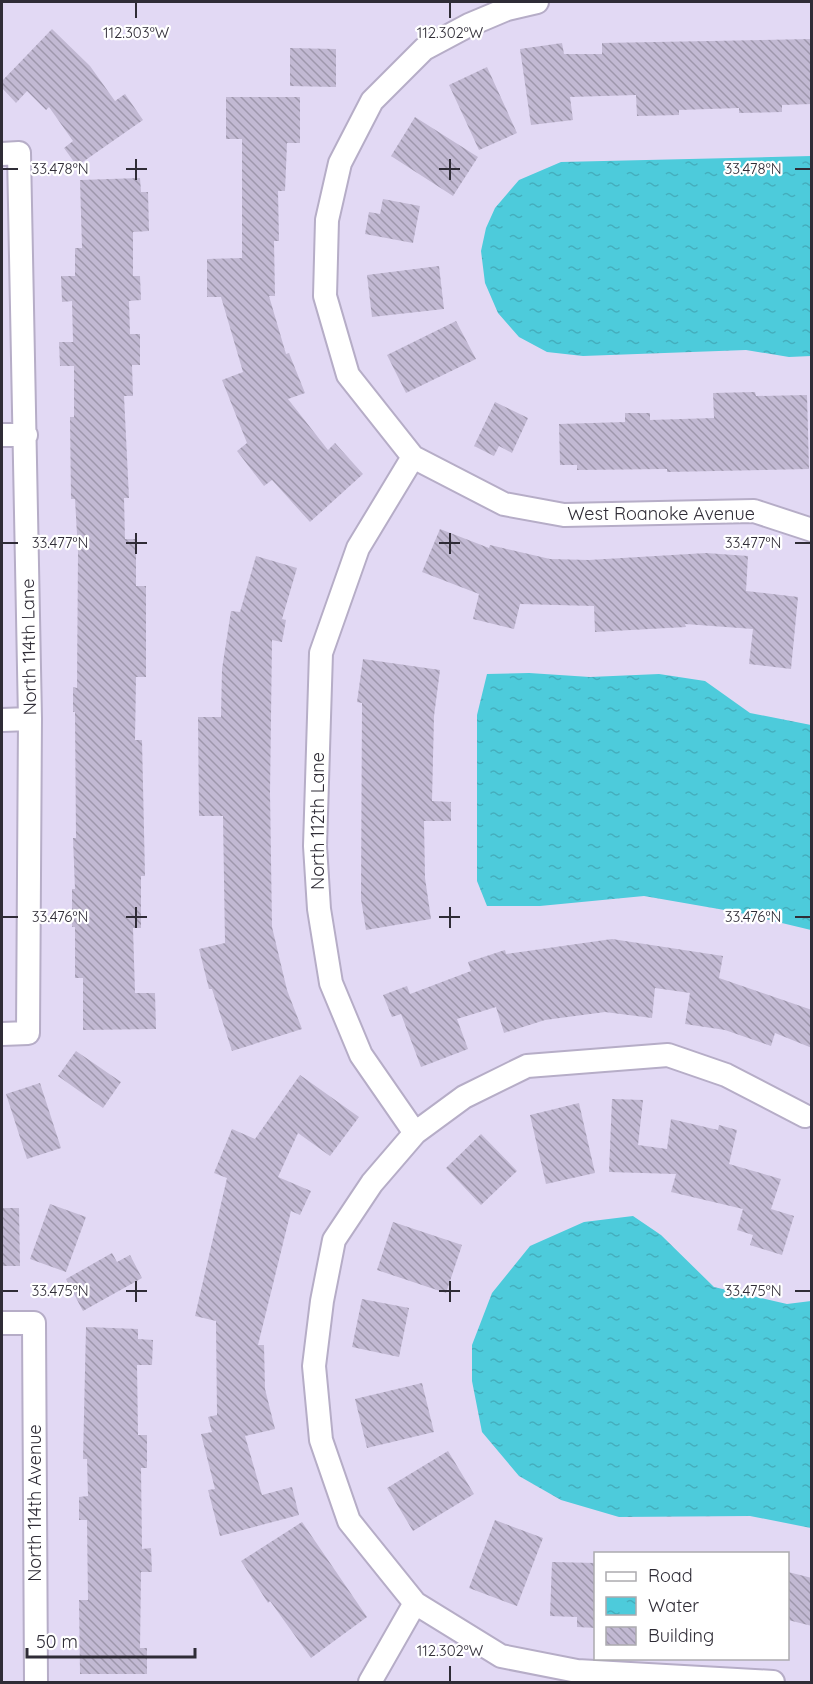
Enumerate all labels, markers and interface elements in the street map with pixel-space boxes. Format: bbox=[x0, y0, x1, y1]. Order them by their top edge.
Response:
text: 112.303°W bbox=[103, 23, 170, 42]
text: 112.302°W bbox=[417, 23, 484, 42]
text: 33.478°N bbox=[31, 159, 89, 178]
text: 33.478°N bbox=[724, 159, 782, 178]
street label: West Roanoke Avenue bbox=[567, 502, 755, 525]
text: 33.477°N bbox=[32, 533, 88, 552]
text: 33.477°N bbox=[725, 533, 781, 552]
street label: North 114th Lane bbox=[16, 578, 41, 716]
street label: North 112th Lane bbox=[306, 752, 329, 890]
text: 33.476°N bbox=[32, 907, 88, 926]
text: 33.476°N bbox=[725, 907, 781, 926]
text: 33.475°N bbox=[31, 1281, 89, 1300]
text: 33.475°N bbox=[724, 1281, 782, 1300]
street label: North 114th Avenue bbox=[23, 1424, 46, 1582]
legend bbox=[594, 1552, 789, 1660]
text: Road bbox=[648, 1564, 693, 1587]
text: Water bbox=[648, 1594, 699, 1617]
scale bar bbox=[27, 1621, 195, 1659]
text: Building bbox=[648, 1624, 714, 1647]
text: 50 m bbox=[36, 1630, 78, 1653]
text: 112.302°W bbox=[417, 1641, 484, 1660]

